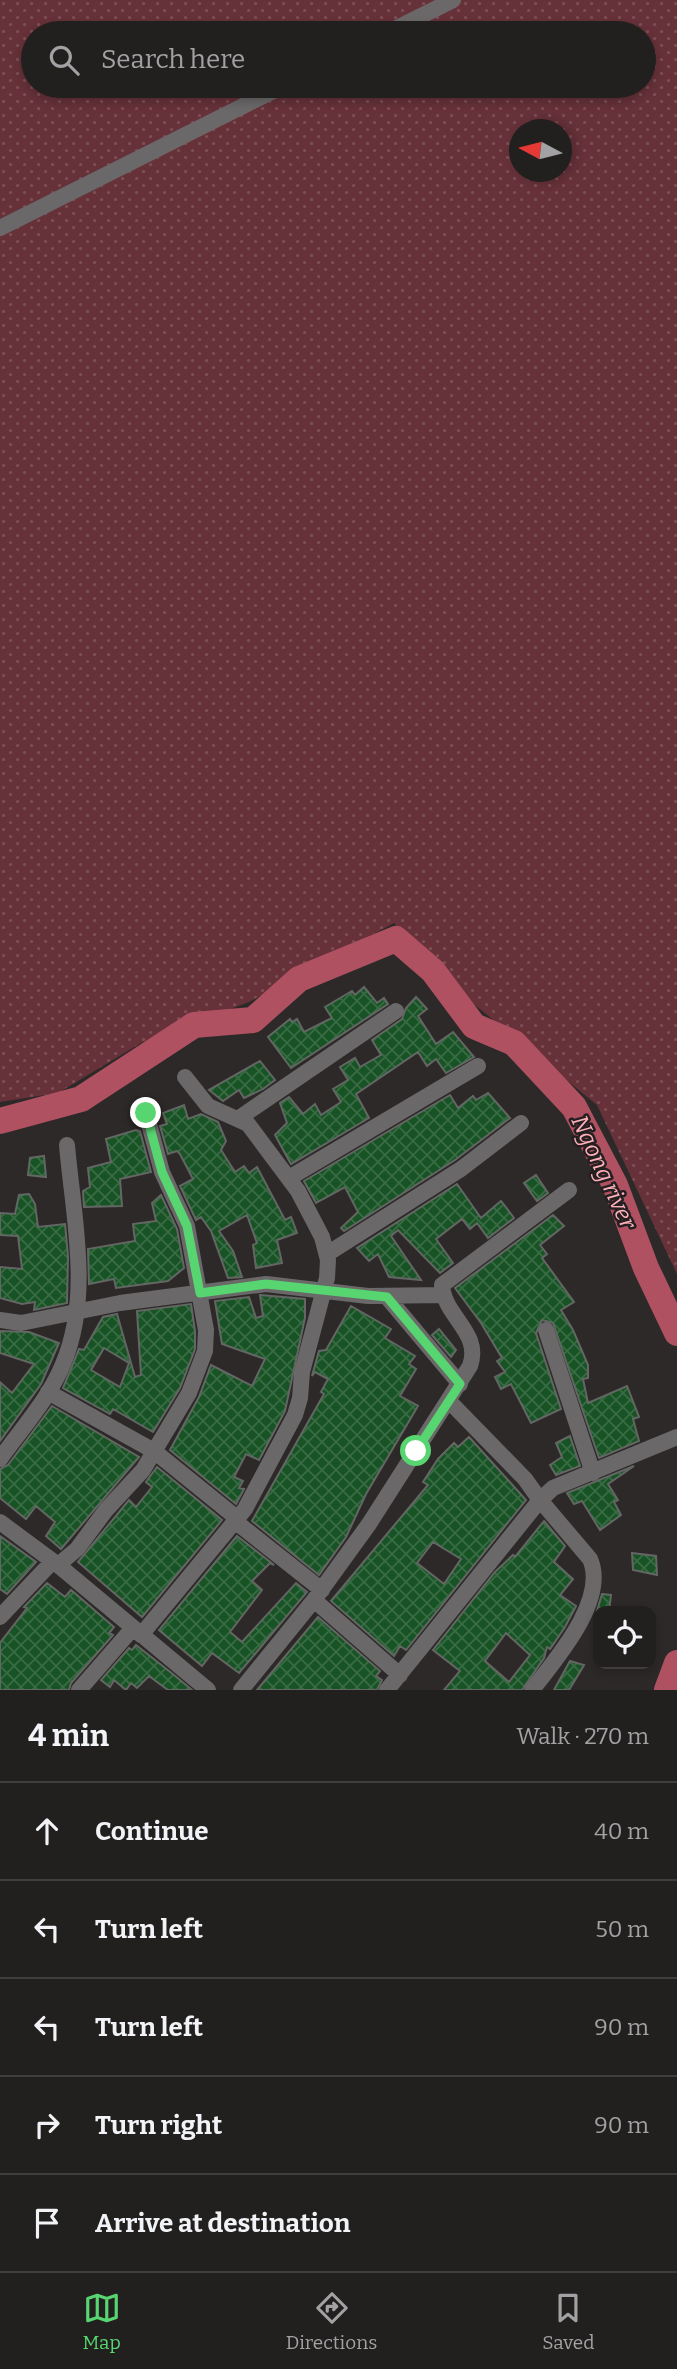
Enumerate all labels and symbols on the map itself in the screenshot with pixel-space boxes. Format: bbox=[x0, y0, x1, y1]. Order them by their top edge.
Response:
north arrow bbox=[509, 119, 572, 182]
route end bbox=[130, 1097, 161, 1128]
water label: Ngong river bbox=[565, 1111, 643, 1235]
route start bbox=[400, 1435, 431, 1466]

